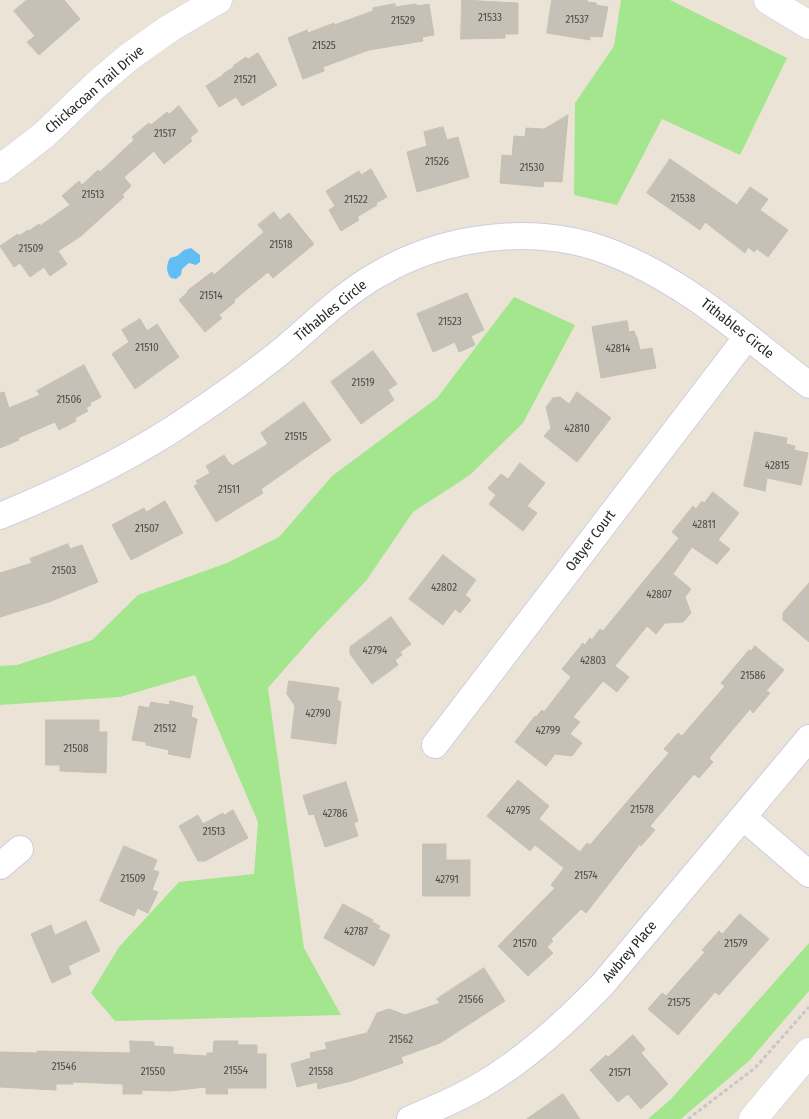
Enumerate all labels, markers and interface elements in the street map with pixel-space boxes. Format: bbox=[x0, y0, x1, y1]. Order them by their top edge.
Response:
house number: 21533 bbox=[478, 11, 502, 25]
house number: 21537 bbox=[565, 13, 589, 27]
house number: 21529 bbox=[391, 14, 415, 28]
house number: 21525 bbox=[312, 39, 336, 53]
street label: Chickacoan Trail Drive bbox=[42, 43, 148, 137]
house number: 21521 bbox=[234, 73, 256, 87]
house number: 21517 bbox=[154, 127, 176, 141]
house number: 21526 bbox=[425, 155, 449, 169]
house number: 21530 bbox=[520, 161, 544, 175]
house number: 21513 bbox=[82, 188, 104, 202]
house number: 21538 bbox=[671, 192, 695, 206]
house number: 21522 bbox=[344, 193, 368, 207]
house number: 21518 bbox=[269, 238, 293, 252]
house number: 21509 bbox=[19, 242, 43, 256]
street label: Tithables Circle bbox=[292, 277, 370, 345]
house number: 21514 bbox=[199, 289, 223, 303]
street label: Tithables Circle bbox=[697, 295, 777, 363]
house number: 21523 bbox=[438, 315, 462, 329]
house number: 21510 bbox=[135, 341, 159, 355]
house number: 42814 bbox=[606, 342, 630, 356]
house number: 21519 bbox=[351, 376, 375, 390]
house number: 21506 bbox=[56, 393, 82, 407]
house number: 42810 bbox=[564, 422, 590, 436]
house number: 21515 bbox=[285, 430, 307, 444]
house number: 42815 bbox=[765, 459, 789, 473]
house number: 21511 bbox=[218, 483, 240, 497]
street label: Oatyer Court bbox=[563, 507, 619, 575]
house number: 42811 bbox=[692, 518, 716, 532]
house number: 21507 bbox=[135, 522, 159, 536]
house number: 21503 bbox=[52, 564, 76, 578]
house number: 42802 bbox=[431, 581, 457, 595]
house number: 42807 bbox=[646, 588, 672, 602]
house number: 42794 bbox=[363, 644, 387, 658]
house number: 42803 bbox=[580, 654, 606, 668]
house number: 21586 bbox=[741, 669, 765, 683]
house number: 42790 bbox=[305, 707, 331, 721]
house number: 21512 bbox=[154, 722, 176, 736]
house number: 42799 bbox=[536, 724, 560, 738]
house number: 21508 bbox=[63, 742, 89, 756]
house number: 21578 bbox=[630, 803, 654, 817]
house number: 42795 bbox=[506, 804, 530, 818]
house number: 42786 bbox=[322, 807, 348, 821]
house number: 21513 bbox=[203, 825, 225, 839]
house number: 21574 bbox=[574, 869, 598, 883]
house number: 21509 bbox=[121, 872, 145, 886]
house number: 42791 bbox=[435, 873, 459, 887]
street label: Awbrey Place bbox=[599, 918, 661, 986]
house number: 42787 bbox=[344, 925, 368, 939]
house number: 21570 bbox=[513, 937, 537, 951]
house number: 21579 bbox=[724, 937, 748, 951]
house number: 21566 bbox=[459, 993, 483, 1007]
house number: 21575 bbox=[667, 996, 691, 1010]
house number: 21562 bbox=[389, 1033, 413, 1047]
house number: 21546 bbox=[52, 1060, 76, 1074]
house number: 21554 bbox=[224, 1064, 248, 1078]
house number: 21550 bbox=[141, 1065, 165, 1079]
house number: 21558 bbox=[309, 1065, 333, 1079]
house number: 21571 bbox=[609, 1066, 631, 1080]

